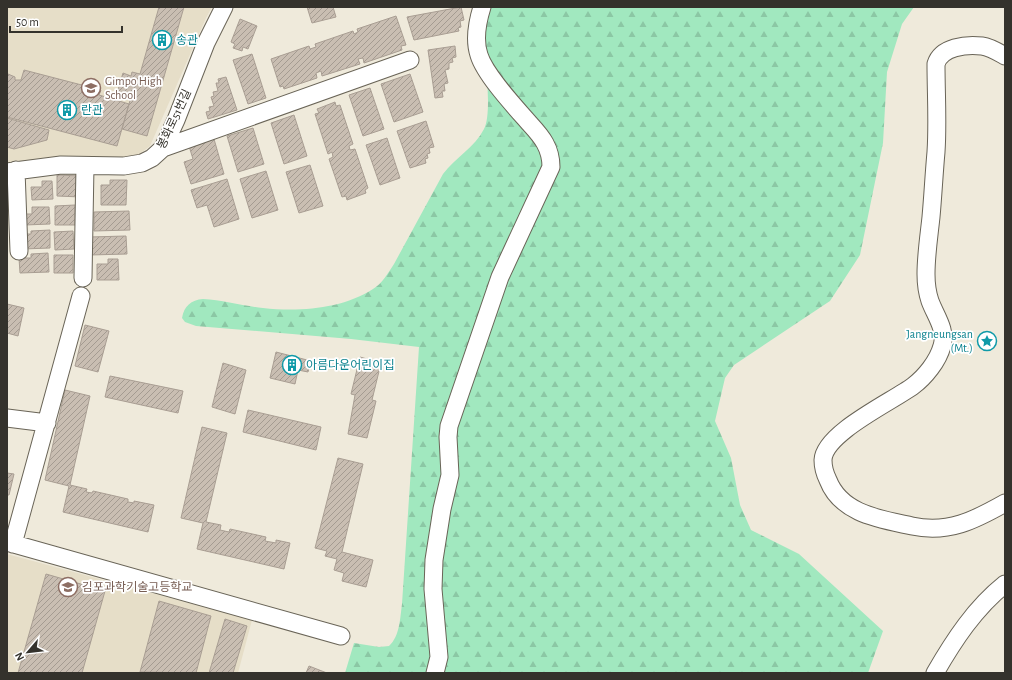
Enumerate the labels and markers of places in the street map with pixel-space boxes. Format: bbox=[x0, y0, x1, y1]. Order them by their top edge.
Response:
building icon: 송관 bbox=[151, 29, 173, 51]
place label: 송관 bbox=[176, 34, 198, 46]
place label: Gimpo High School bbox=[105, 75, 162, 101]
school or university icon: Gimpo High School bbox=[80, 77, 102, 99]
building icon: 란관 bbox=[56, 99, 78, 121]
place label: 란관 bbox=[81, 104, 103, 116]
place label: Jangneungsan (Mt.) bbox=[906, 328, 973, 354]
place icon: Jangneungsan (Mt.) bbox=[976, 330, 998, 352]
building icon: 아름다운어린이집 bbox=[281, 354, 303, 376]
place label: 아름다운어린이집 bbox=[306, 359, 394, 371]
school or university icon: 김포과학기술고등학교 bbox=[57, 576, 79, 598]
place label: 김포과학기술고등학교 bbox=[82, 580, 192, 593]

